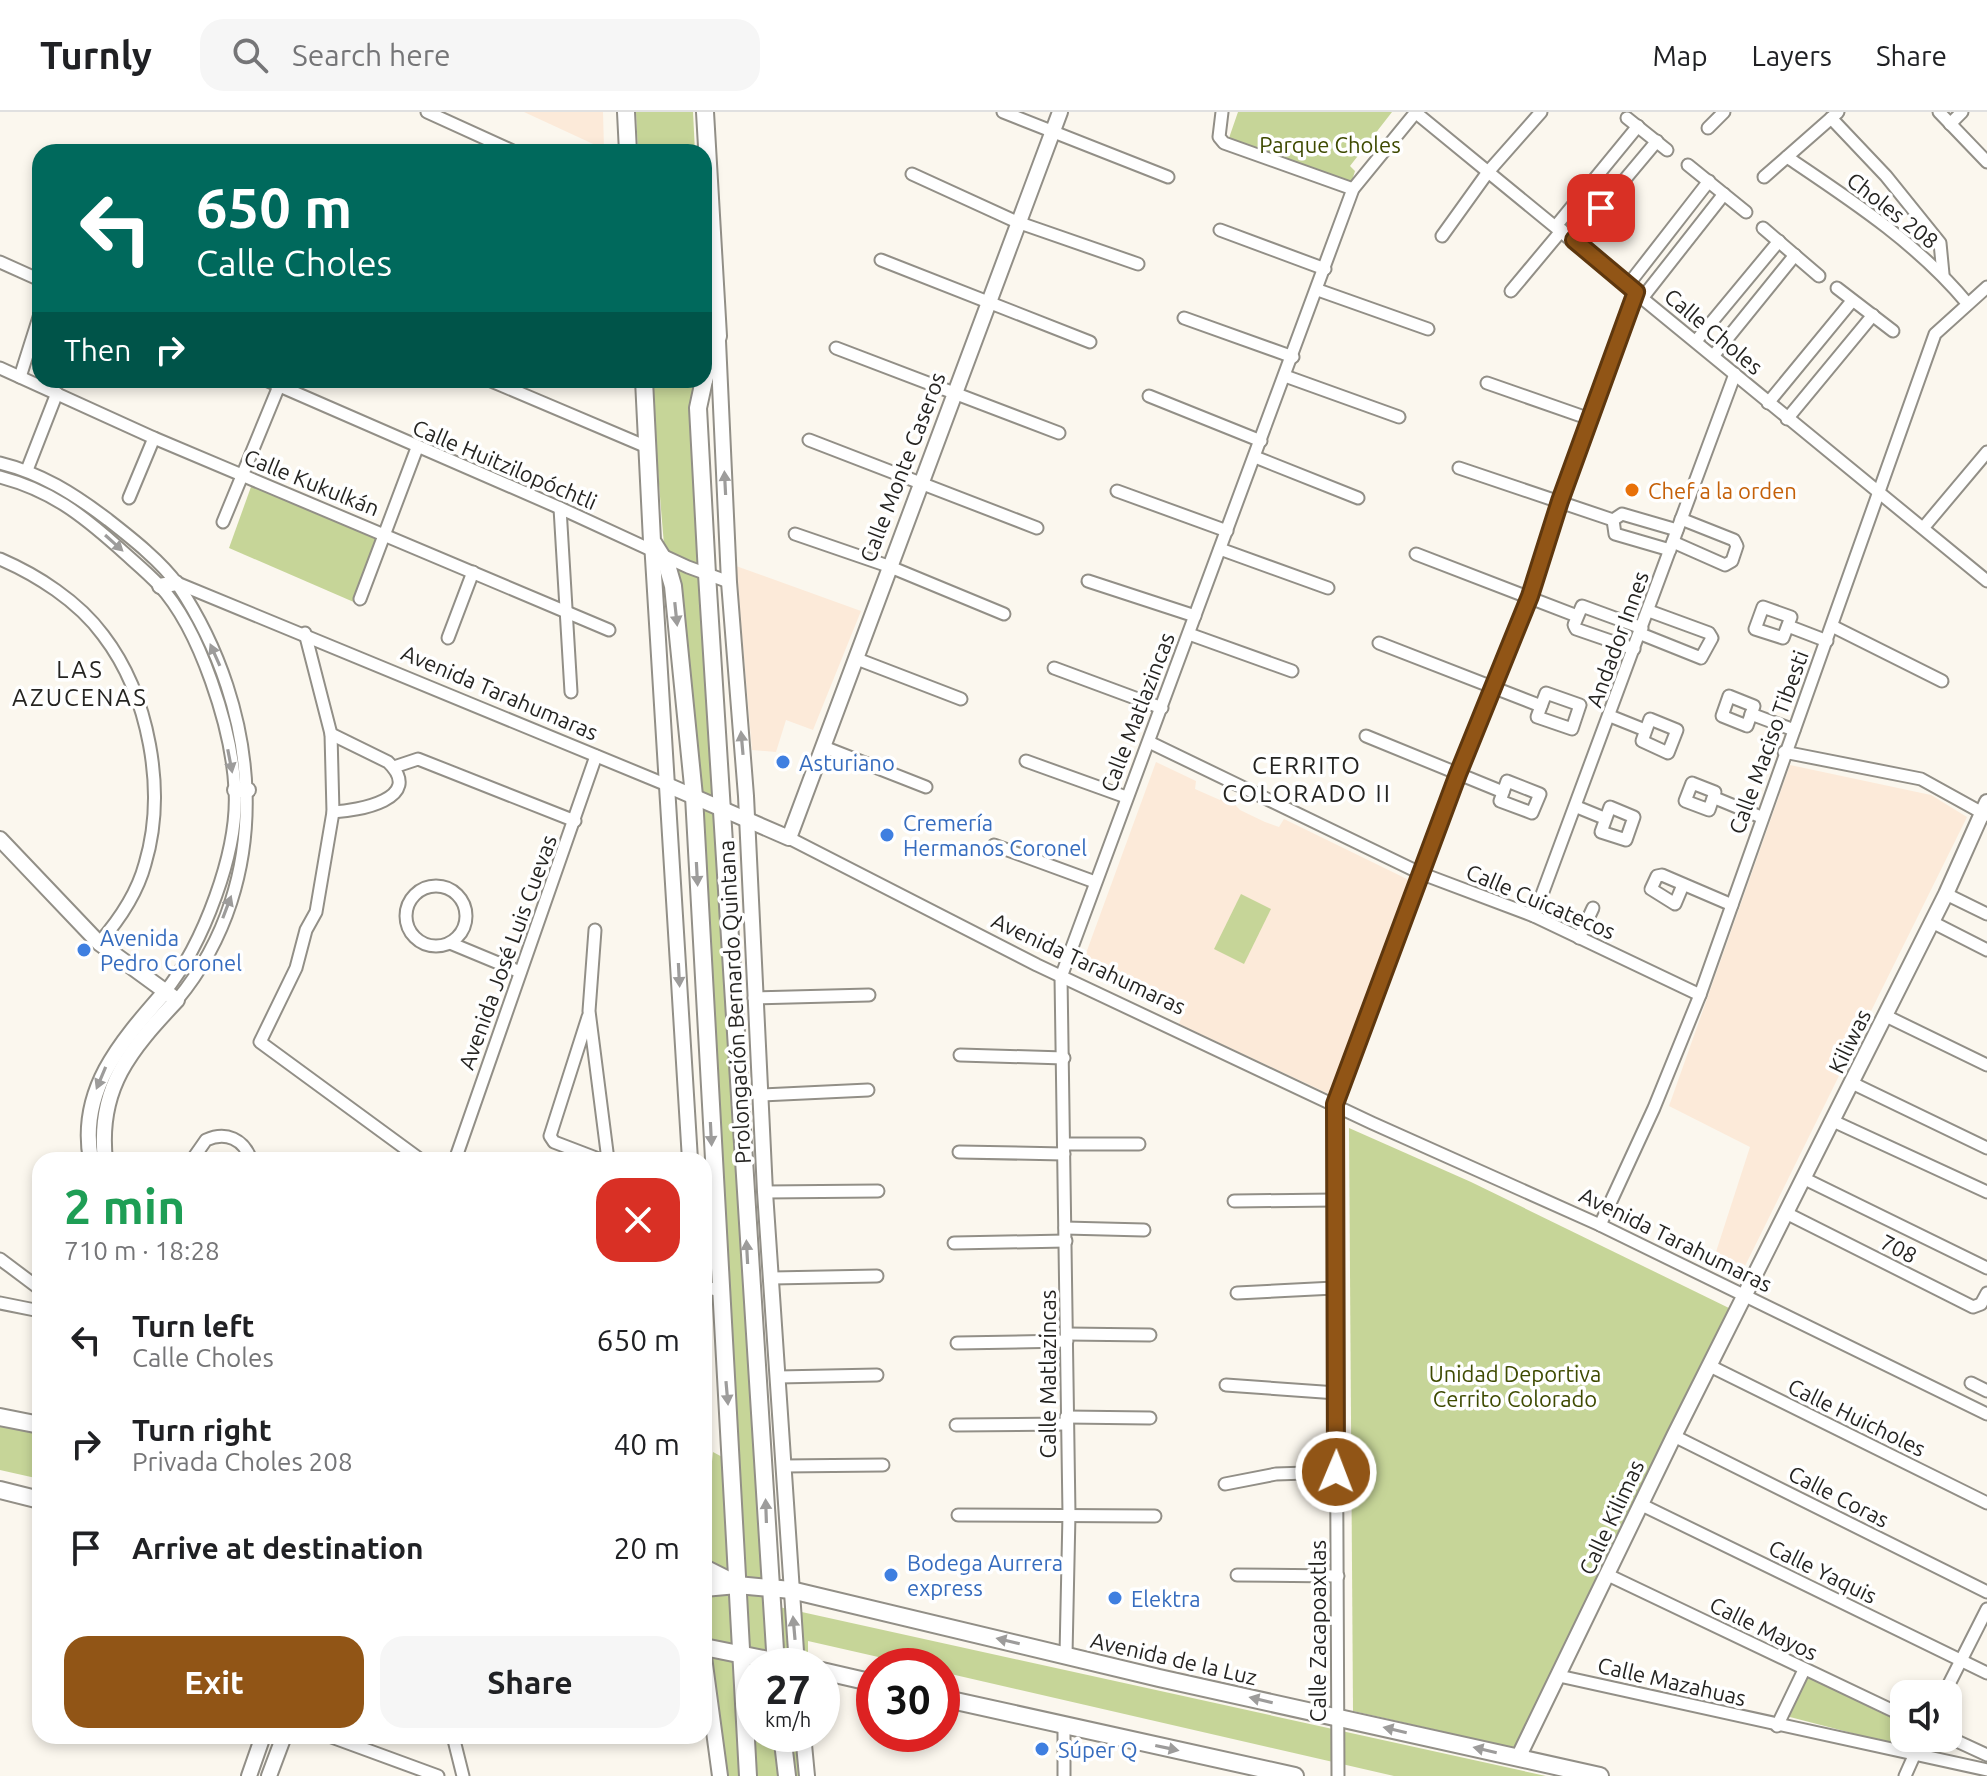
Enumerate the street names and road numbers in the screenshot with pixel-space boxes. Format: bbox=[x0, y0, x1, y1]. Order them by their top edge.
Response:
street label: Choles 208 bbox=[1842, 167, 1944, 253]
street label: Calle Choles bbox=[1660, 283, 1768, 379]
street label: Calle Monte Caseros bbox=[854, 369, 950, 565]
street label: Calle Huitzilopóchtli bbox=[409, 414, 601, 514]
street label: Calle Kukulkán bbox=[241, 443, 383, 521]
street label: Andador Innes bbox=[1581, 568, 1653, 710]
street label: Calle Matlazincas bbox=[1095, 629, 1179, 795]
street label: Avenida Tarahumaras bbox=[398, 639, 602, 745]
street label: Calle Maciso Tibesti bbox=[1723, 647, 1813, 837]
street label: Avenida José Luis Cuevas bbox=[453, 831, 561, 1073]
street label: Prolongación Bernardo Quintana bbox=[713, 839, 755, 1165]
street label: Calle Cuicatecos bbox=[1463, 858, 1619, 944]
street label: Avenida Tarahumaras bbox=[988, 907, 1190, 1019]
street label: Kiliwas bbox=[1823, 1005, 1875, 1077]
street label: Avenida Tarahumaras bbox=[1576, 1182, 1776, 1296]
street label: 708 bbox=[1877, 1228, 1921, 1268]
street label: Calle Matlazincas bbox=[1035, 1290, 1060, 1458]
street label: Calle Huicholes bbox=[1784, 1373, 1930, 1461]
street label: Calle Kilimas bbox=[1574, 1456, 1648, 1578]
street label: Calle Coras bbox=[1785, 1460, 1893, 1532]
street label: Calle Yaquis bbox=[1765, 1534, 1881, 1608]
street label: Calle Zacapoaxtlas bbox=[1305, 1540, 1330, 1722]
street label: Calle Mayos bbox=[1706, 1591, 1822, 1665]
street label: Avenida de la Luz bbox=[1088, 1627, 1260, 1689]
street label: Calle Mazahuas bbox=[1595, 1652, 1749, 1710]

